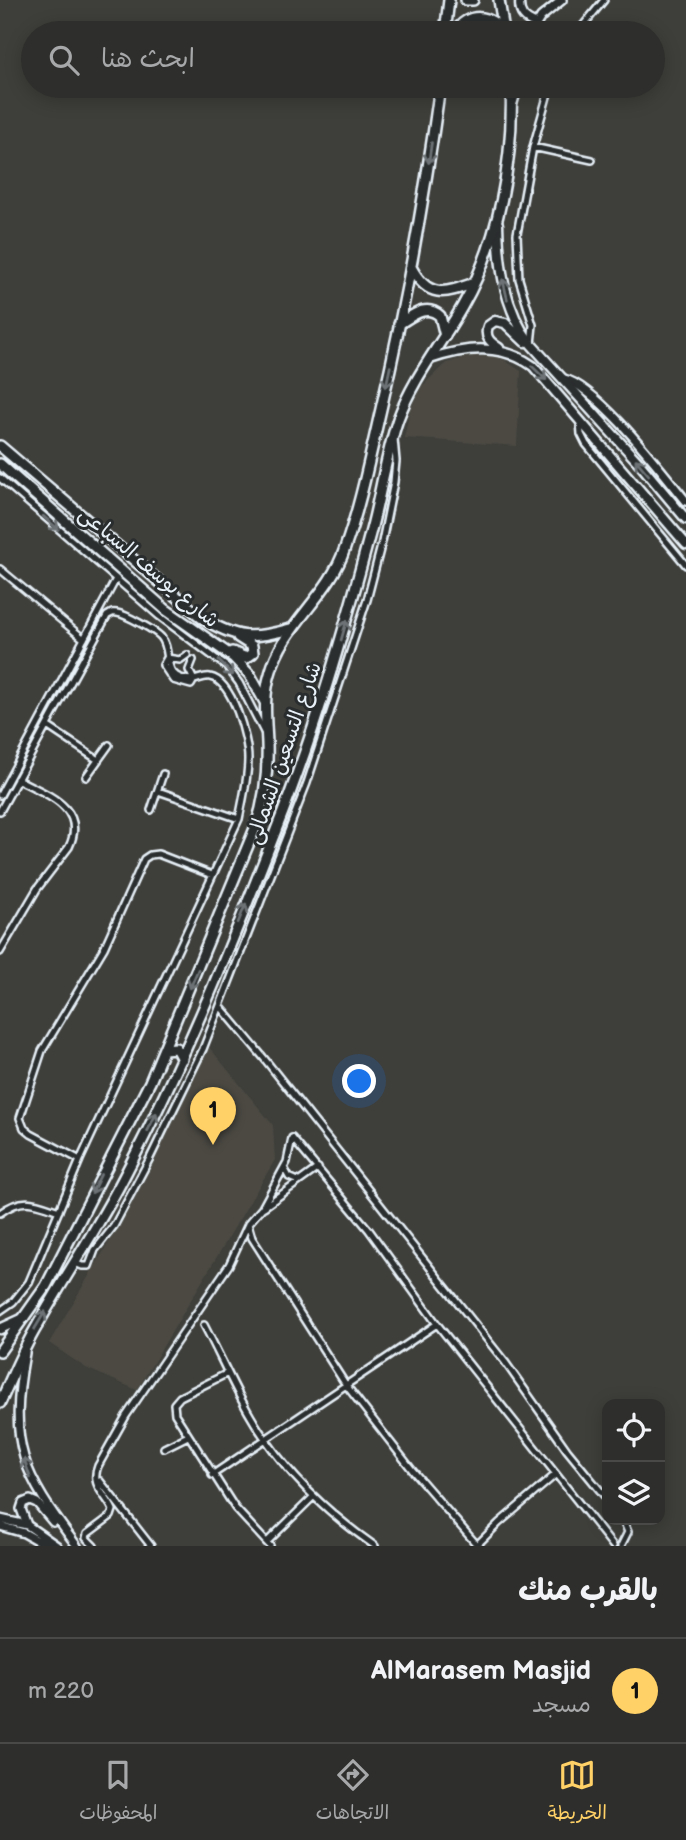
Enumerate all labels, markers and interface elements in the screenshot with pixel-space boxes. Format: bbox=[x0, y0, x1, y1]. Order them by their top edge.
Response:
search box bbox=[21, 21, 665, 98]
icon: search bbox=[45, 41, 83, 79]
text: ابحث هنا bbox=[101, 44, 195, 75]
one-way arrow bbox=[424, 141, 437, 164]
one-way arrow bbox=[498, 278, 511, 300]
one-way arrow bbox=[530, 364, 547, 381]
one-way arrow bbox=[381, 365, 395, 388]
one-way arrow bbox=[634, 458, 650, 476]
street label: شارع يوسف السباعى bbox=[72, 501, 224, 635]
one-way arrow bbox=[42, 515, 60, 531]
one-way arrow bbox=[338, 619, 351, 642]
one-way arrow bbox=[218, 659, 235, 676]
street label: شارع التسعين الشمالى bbox=[241, 659, 329, 848]
one-way arrow bbox=[237, 903, 250, 925]
one-way arrow bbox=[187, 968, 200, 989]
your location bbox=[342, 1064, 376, 1098]
pin: 1 bbox=[190, 1087, 236, 1145]
one-way arrow bbox=[146, 1112, 159, 1133]
one-way arrow bbox=[89, 1173, 103, 1194]
one-way arrow bbox=[34, 1310, 48, 1330]
map controls bbox=[602, 1399, 665, 1525]
button: locate bbox=[602, 1399, 665, 1462]
one-way arrow bbox=[20, 1458, 32, 1480]
button: layers bbox=[602, 1462, 665, 1525]
text: بالقرب منك bbox=[518, 1573, 658, 1609]
text: AlMarasem Masjid bbox=[371, 1656, 591, 1687]
text: 220 m bbox=[28, 1677, 94, 1705]
text: 1 bbox=[630, 1677, 640, 1705]
text: مسجد bbox=[532, 1691, 591, 1719]
tab: المحفوظات bbox=[79, 1756, 157, 1829]
tab: الاتجاهات bbox=[316, 1756, 389, 1829]
tab: الخريطة bbox=[548, 1756, 607, 1829]

